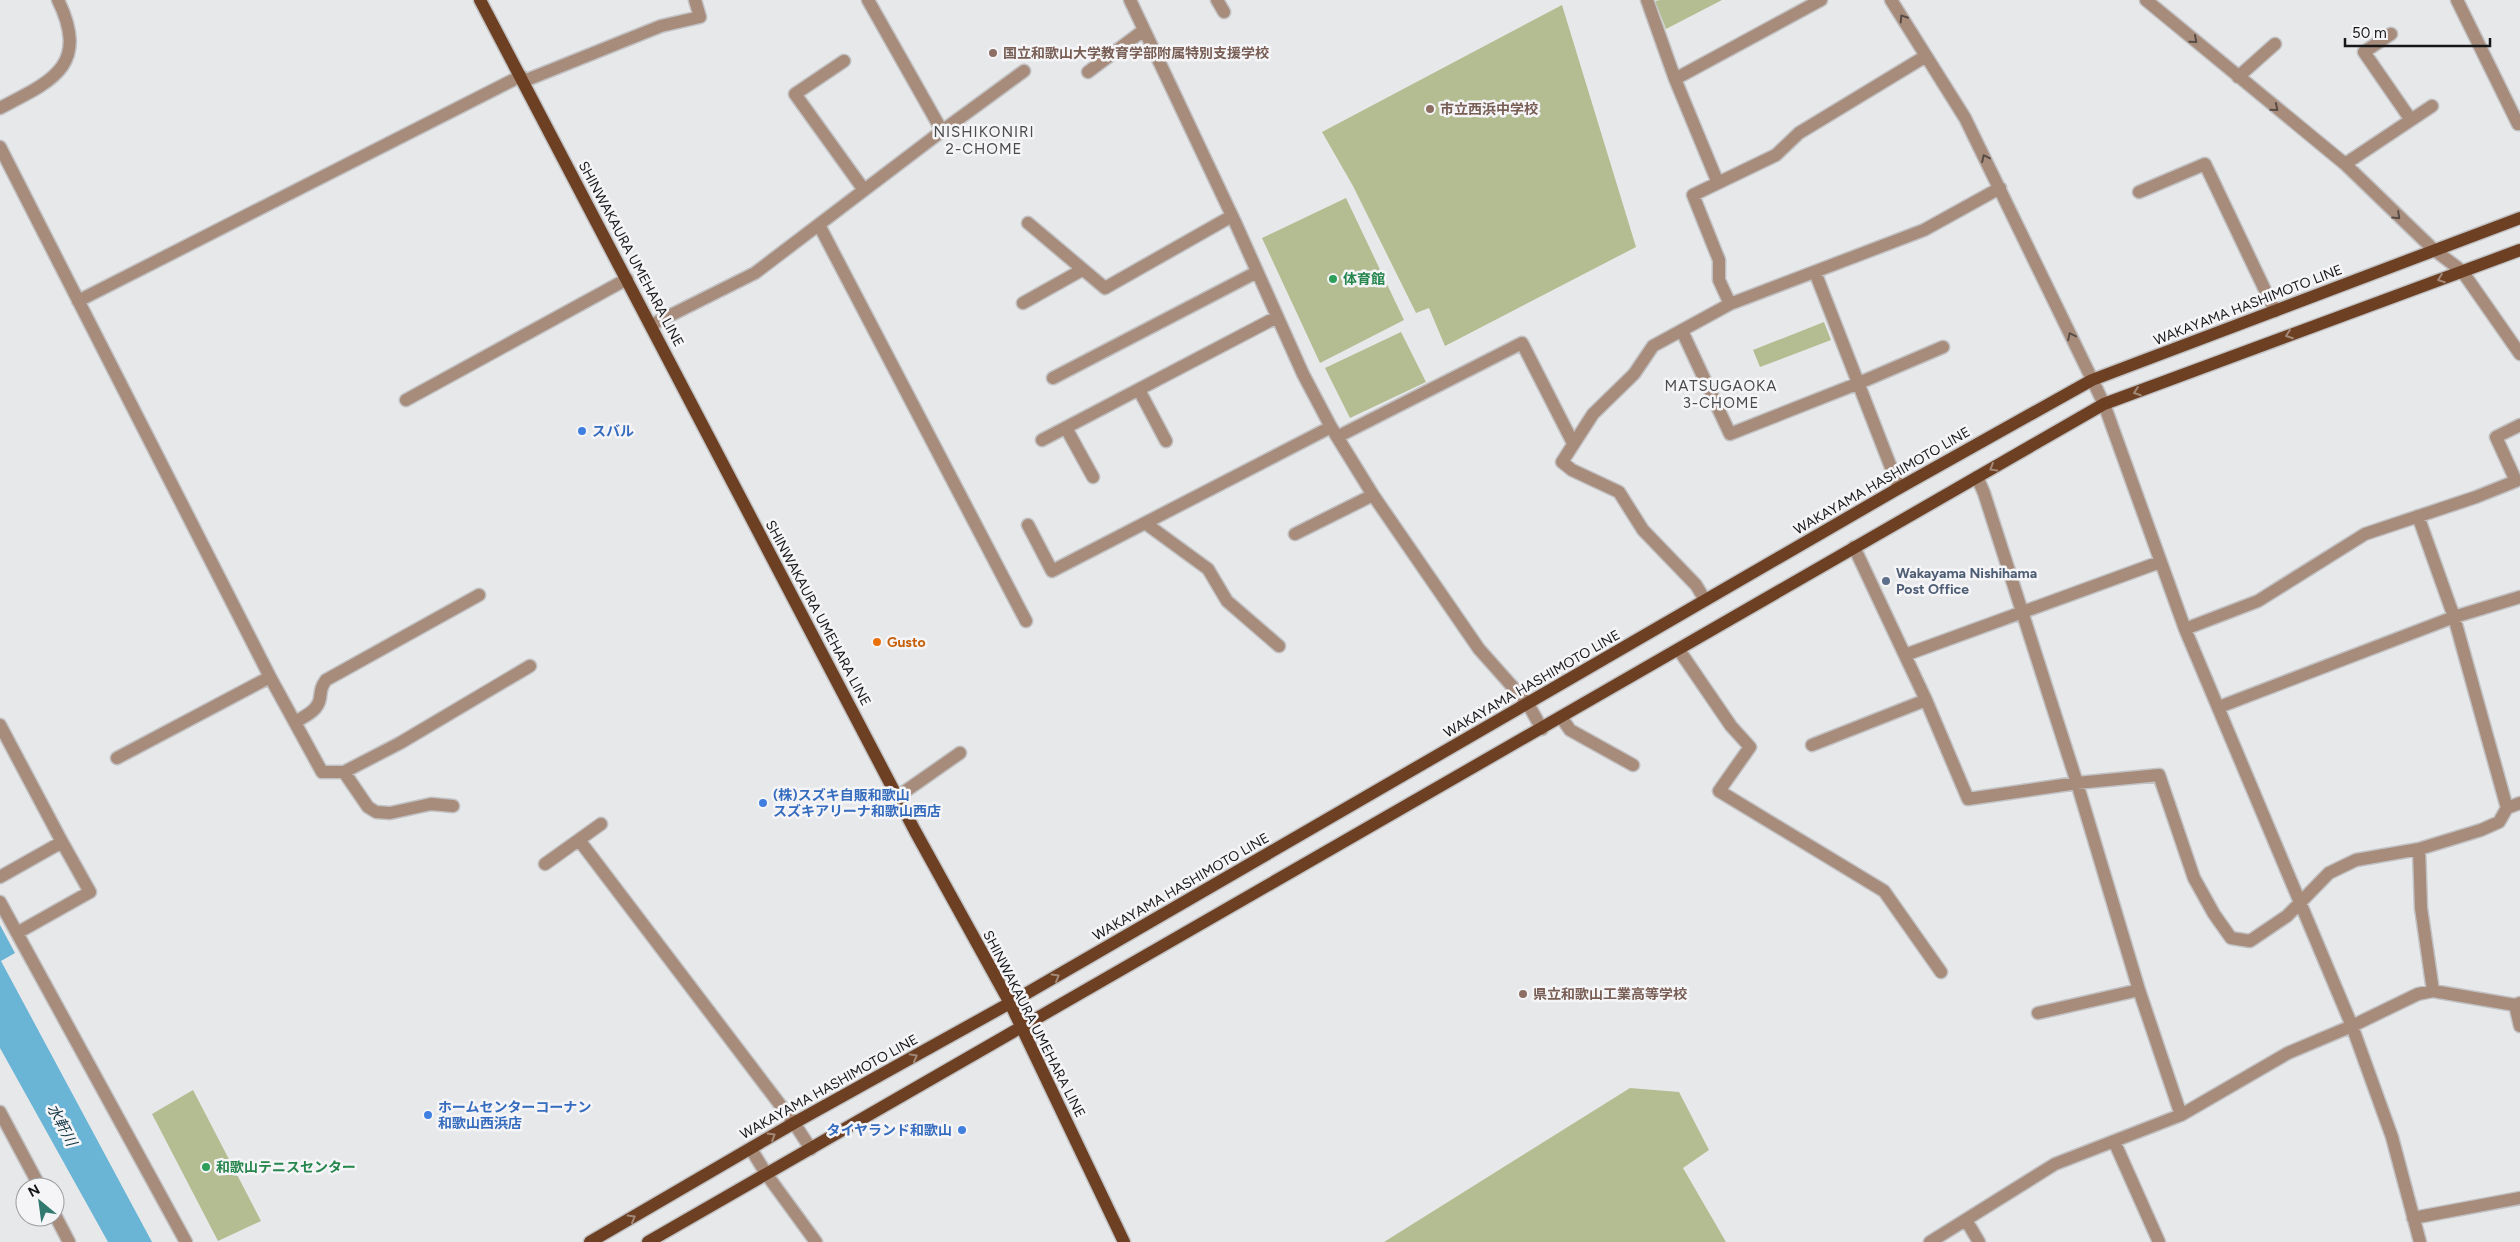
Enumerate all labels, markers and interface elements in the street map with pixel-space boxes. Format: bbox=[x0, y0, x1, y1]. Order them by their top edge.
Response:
one-way arrow bbox=[1900, 14, 1910, 23]
scale bar bbox=[2345, 15, 2490, 47]
text: 50 m bbox=[2352, 24, 2387, 42]
one-way arrow bbox=[2188, 34, 2197, 43]
place label: 国立和歌山大学教育学部附属特別支援学校 bbox=[1003, 45, 1269, 62]
marker: 国立和歌山大学教育学部附属特別支援学校 bbox=[987, 47, 999, 59]
place label: 市立西浜中学校 bbox=[1440, 101, 1538, 118]
marker: 市立西浜中学校 bbox=[1424, 103, 1436, 115]
one-way arrow bbox=[2270, 103, 2279, 112]
district label: NISHIKONIRI 2-CHOME bbox=[933, 123, 1035, 158]
one-way arrow bbox=[1981, 154, 1991, 163]
street label: SHINWAKAURA UMEHARA LINE bbox=[575, 158, 687, 350]
one-way arrow bbox=[2391, 210, 2400, 219]
street label: WAKAYAMA HASHIMOTO LINE bbox=[2151, 261, 2345, 349]
place label: 体育館 bbox=[1343, 271, 1385, 288]
marker: 体育館 bbox=[1327, 273, 1339, 285]
one-way arrow bbox=[2437, 273, 2446, 283]
one-way arrow bbox=[2285, 329, 2294, 339]
one-way arrow bbox=[2067, 332, 2077, 341]
district label: MATSUGAOKA 3-CHOME bbox=[1665, 377, 1777, 412]
one-way arrow bbox=[2133, 386, 2141, 396]
place label: スバル bbox=[592, 423, 634, 440]
street label: WAKAYAMA HASHIMOTO LINE bbox=[1791, 423, 1973, 539]
marker: スバル bbox=[576, 425, 588, 437]
one-way arrow bbox=[1990, 461, 1999, 471]
street label: SHINWAKAURA UMEHARA LINE bbox=[762, 517, 874, 709]
place label: Wakayama Nishihama Post Office bbox=[1896, 565, 2037, 598]
marker: Wakayama Nishihama Post Office bbox=[1880, 575, 1892, 587]
street label: WAKAYAMA HASHIMOTO LINE bbox=[1441, 626, 1623, 742]
place label: Gusto bbox=[887, 634, 926, 651]
marker: Gusto bbox=[871, 636, 883, 648]
place label: (株)スズキ自販和歌山 スズキアリーナ和歌山西店 bbox=[773, 787, 941, 820]
marker: (株)スズキ自販和歌山 スズキアリーナ和歌山西店 bbox=[757, 797, 769, 809]
street label: WAKAYAMA HASHIMOTO LINE bbox=[1090, 829, 1272, 945]
street label: SHINWAKAURA UMEHARA LINE bbox=[979, 928, 1089, 1120]
one-way arrow bbox=[1050, 973, 1059, 983]
place label: 県立和歌山工業高等学校 bbox=[1533, 986, 1687, 1003]
marker: 県立和歌山工業高等学校 bbox=[1517, 988, 1529, 1000]
street label: WAKAYAMA HASHIMOTO LINE bbox=[737, 1031, 921, 1143]
one-way arrow bbox=[909, 1053, 918, 1063]
place label: ホームセンターコーナン 和歌山西浜店 bbox=[438, 1099, 592, 1132]
water label: 水軒川 bbox=[43, 1101, 81, 1151]
marker: ホームセンターコーナン 和歌山西浜店 bbox=[422, 1109, 434, 1121]
place label: タイヤランド和歌山 bbox=[826, 1122, 952, 1139]
marker: タイヤランド和歌山 bbox=[956, 1124, 968, 1136]
one-way arrow bbox=[767, 1133, 776, 1142]
place label: 和歌山テニスセンター bbox=[216, 1159, 356, 1176]
marker: 和歌山テニスセンター bbox=[200, 1161, 212, 1173]
north arrow bbox=[15, 1177, 65, 1227]
text: N bbox=[25, 1181, 43, 1201]
one-way arrow bbox=[626, 1214, 635, 1224]

